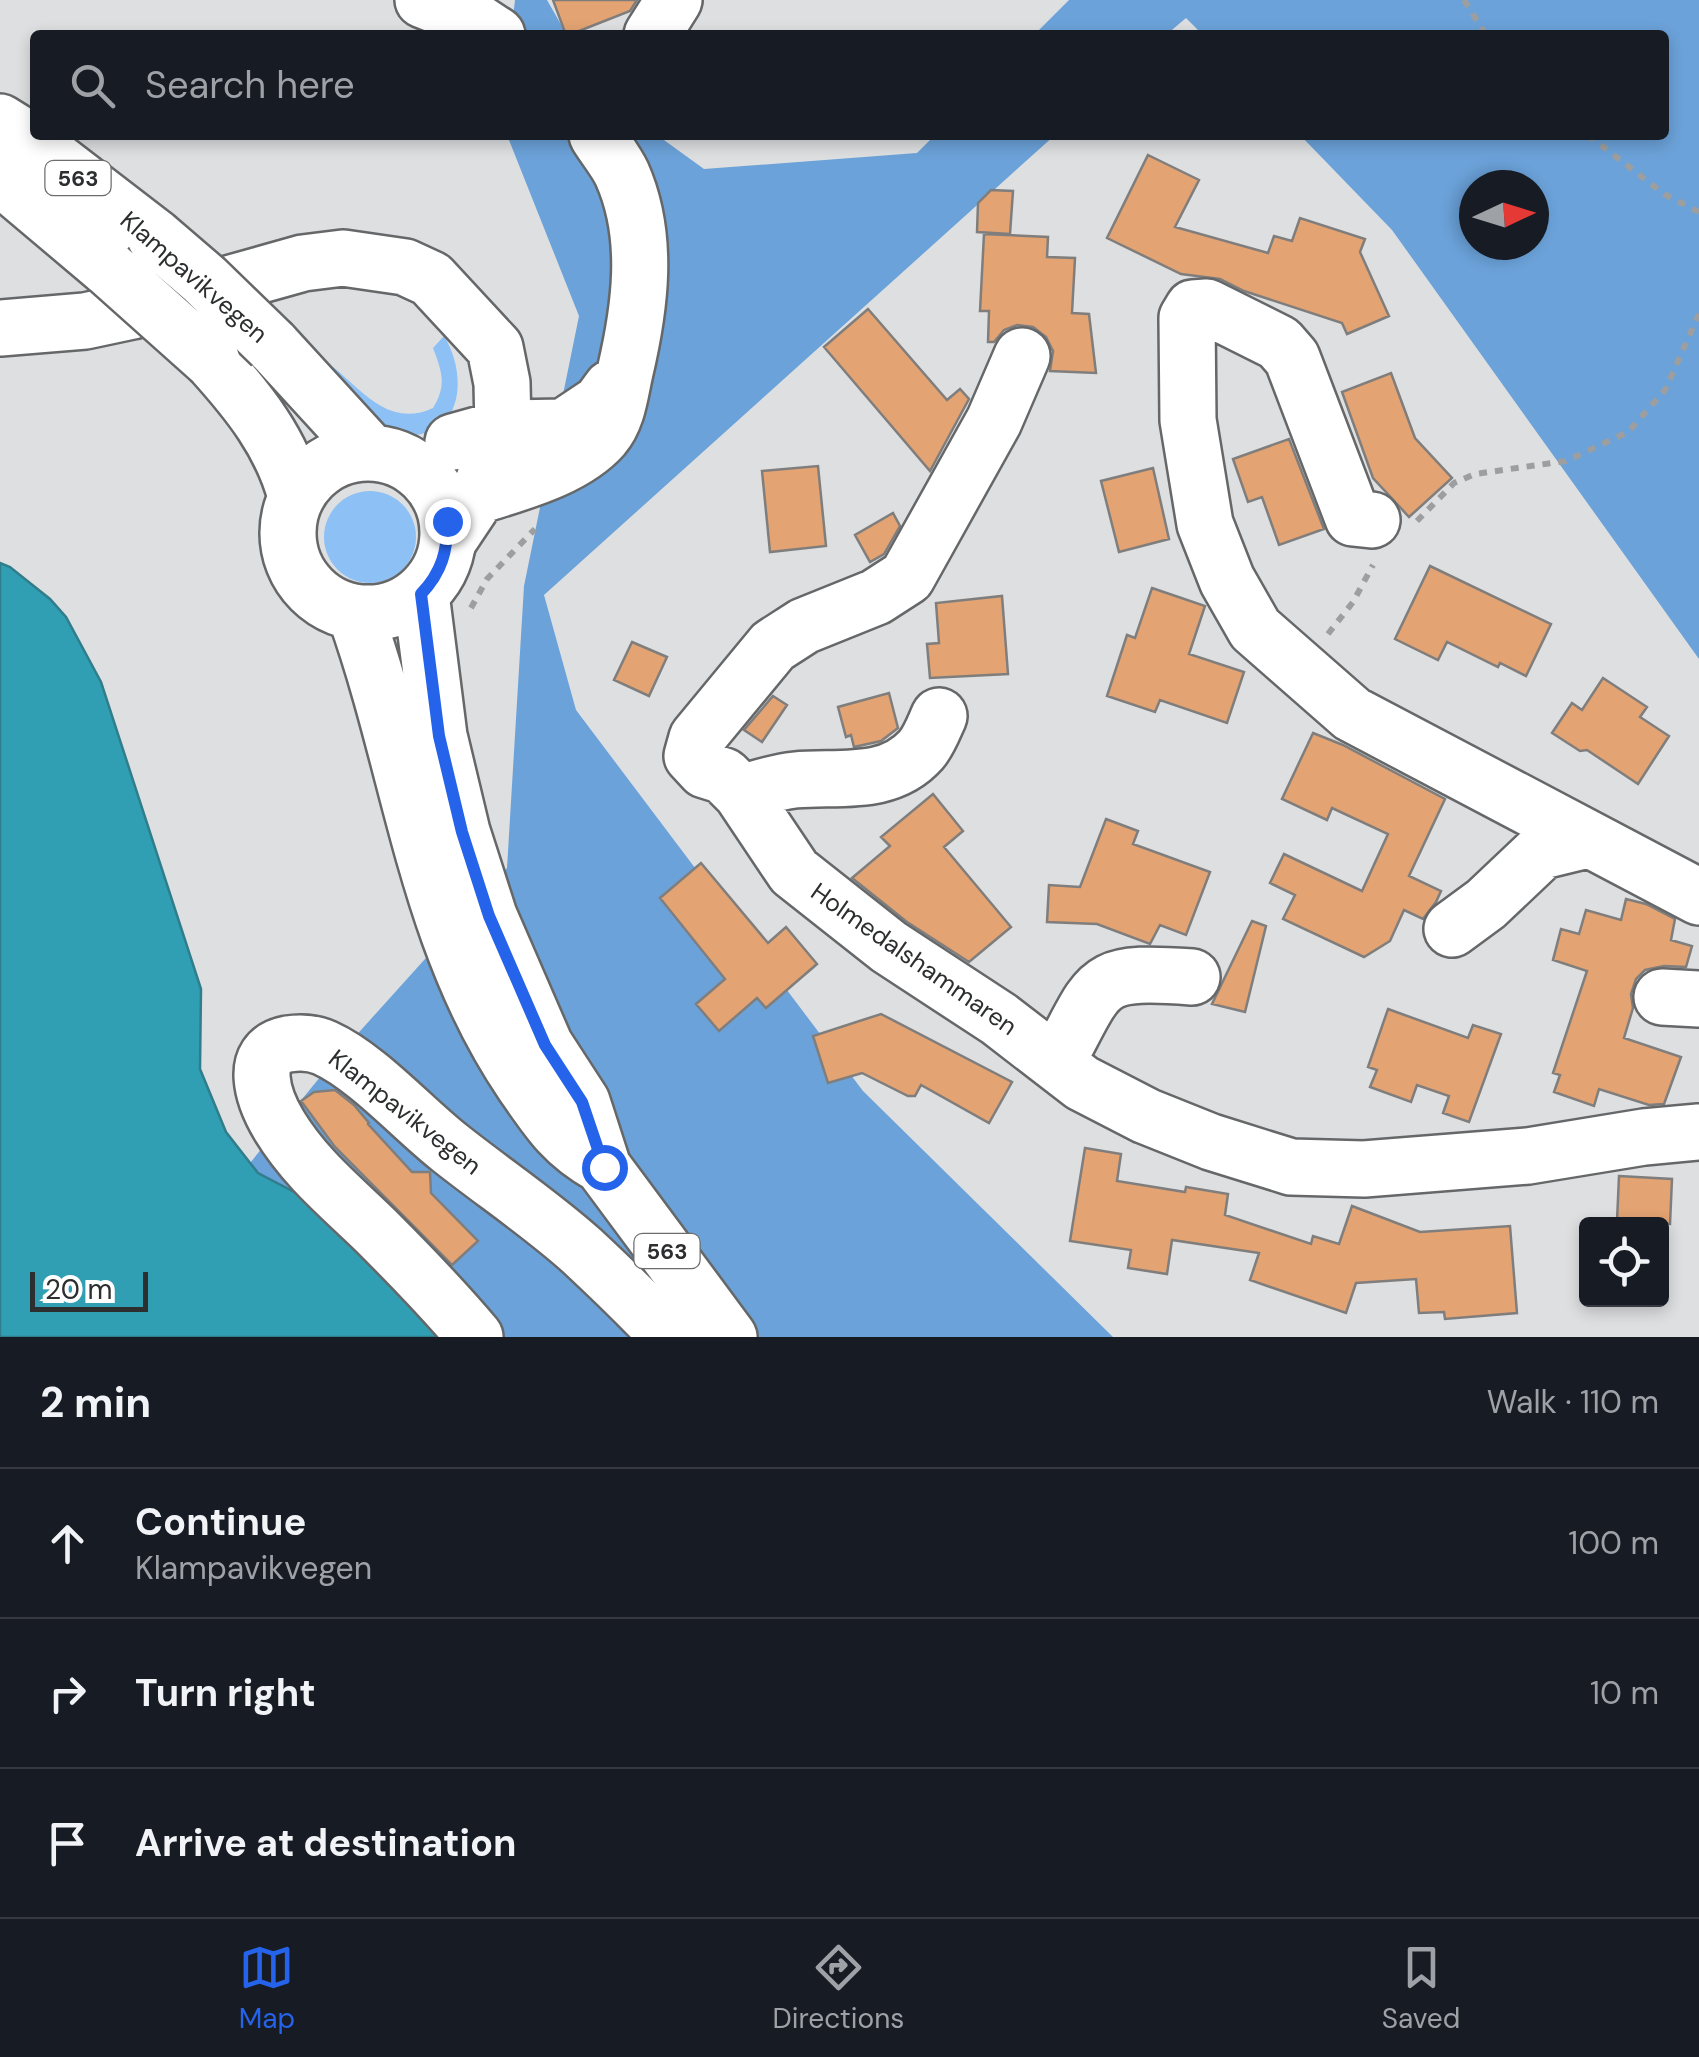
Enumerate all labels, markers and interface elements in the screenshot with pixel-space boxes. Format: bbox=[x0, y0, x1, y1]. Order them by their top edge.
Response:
search box bbox=[30, 30, 1669, 140]
icon: search bbox=[65, 58, 120, 113]
text: Search here bbox=[145, 60, 355, 110]
road number: 563 bbox=[46, 161, 110, 195]
north arrow bbox=[1459, 170, 1549, 260]
street label: Klampavikvegen bbox=[113, 204, 275, 350]
route end bbox=[425, 499, 471, 545]
street label: Holmedalshammaren bbox=[804, 875, 1024, 1043]
street label: Klampavikvegen bbox=[322, 1042, 488, 1182]
route start bbox=[582, 1145, 628, 1191]
map controls bbox=[1579, 1217, 1669, 1307]
button: locate bbox=[1579, 1217, 1669, 1307]
road number: 563 bbox=[634, 1234, 700, 1268]
scale bar bbox=[30, 1267, 148, 1312]
text: 20 m bbox=[45, 1271, 112, 1308]
text: 2 min bbox=[40, 1375, 151, 1430]
text: Walk · 110 m bbox=[1487, 1381, 1659, 1423]
text: Continue bbox=[135, 1497, 306, 1547]
icon: ahead bbox=[40, 1516, 95, 1571]
text: 100 m bbox=[1568, 1522, 1659, 1564]
text: Klampavikvegen bbox=[135, 1547, 372, 1589]
icon: right bbox=[40, 1666, 95, 1721]
text: Turn right bbox=[135, 1668, 316, 1718]
text: 10 m bbox=[1590, 1672, 1659, 1714]
icon: arrive bbox=[40, 1816, 95, 1871]
text: Arrive at destination bbox=[135, 1818, 517, 1868]
tab: Map bbox=[239, 1940, 295, 2037]
tab: Directions bbox=[773, 1940, 904, 2037]
tab: Saved bbox=[1382, 1940, 1460, 2037]

